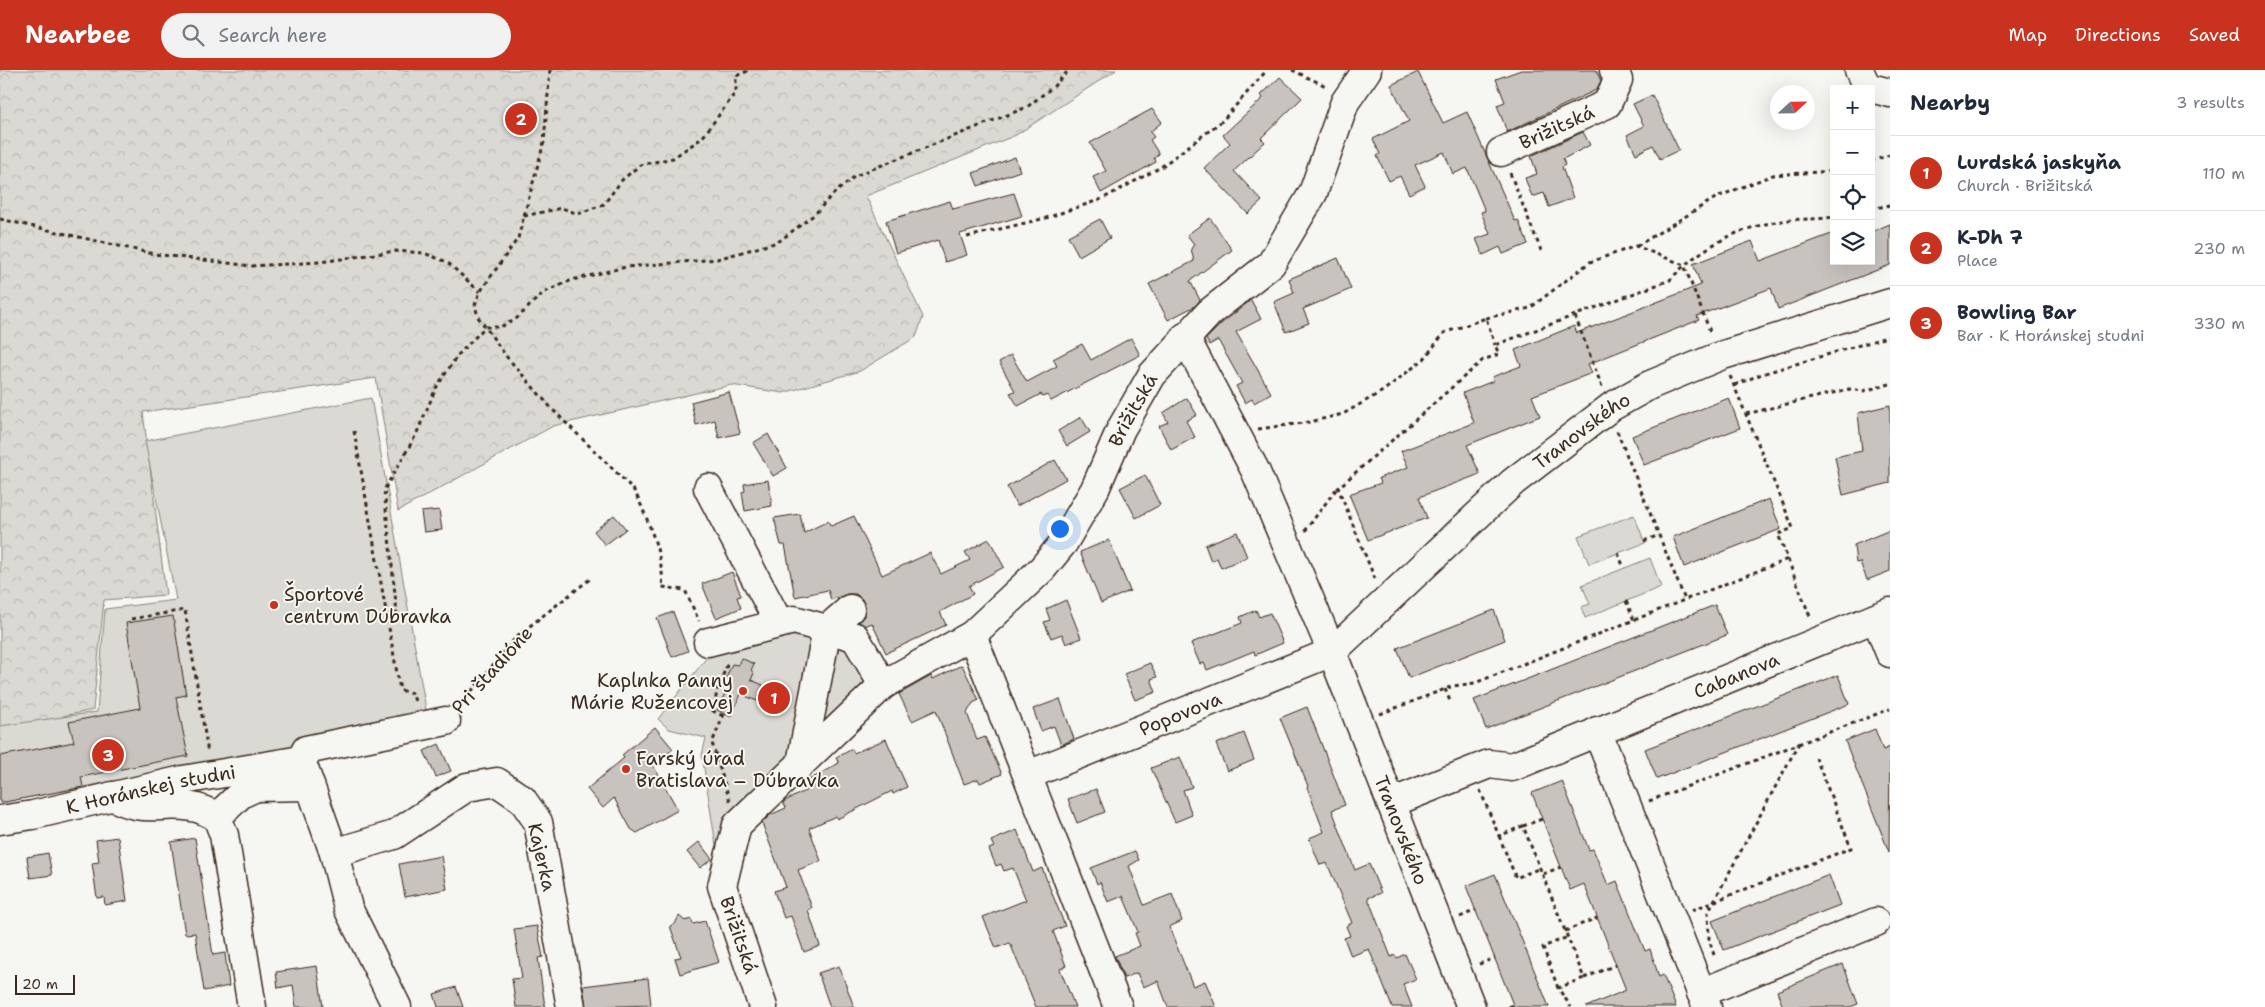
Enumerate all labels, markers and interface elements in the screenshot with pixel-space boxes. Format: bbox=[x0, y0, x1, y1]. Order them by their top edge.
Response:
search box bbox=[161, 13, 511, 58]
text: Nearbee bbox=[25, 19, 131, 51]
icon: search bbox=[179, 21, 207, 49]
text: Search here bbox=[219, 23, 327, 48]
text: Map bbox=[2009, 23, 2047, 47]
text: Directions bbox=[2075, 23, 2161, 47]
text: Saved bbox=[2189, 23, 2240, 47]
north arrow bbox=[1770, 85, 1815, 130]
map controls bbox=[1830, 85, 1875, 265]
button: + bbox=[1830, 85, 1875, 130]
text: Nearby bbox=[1910, 89, 1990, 117]
text: 3 results bbox=[2176, 92, 2245, 113]
street label: Brižitská bbox=[1515, 99, 1598, 155]
pin: 2 bbox=[505, 100, 537, 138]
button: − bbox=[1830, 130, 1875, 175]
text: Lurdská jaskyňa bbox=[1957, 150, 2121, 175]
text: 1 bbox=[1922, 163, 1930, 184]
text: 110 m bbox=[2202, 163, 2245, 184]
button: locate bbox=[1830, 175, 1875, 220]
text: Church · Brižitská bbox=[1957, 175, 2093, 196]
button: layers bbox=[1830, 220, 1875, 265]
text: K-Dh 7 bbox=[1957, 225, 2023, 250]
text: 2 bbox=[1920, 238, 1932, 259]
text: 230 m bbox=[2193, 238, 2245, 259]
text: Place bbox=[1957, 250, 1998, 271]
text: Bowling Bar bbox=[1957, 300, 2077, 325]
text: 3 bbox=[1920, 313, 1932, 334]
text: 330 m bbox=[2193, 313, 2245, 334]
text: Bar · K Horánskej studni bbox=[1957, 325, 2145, 346]
street label: Brižitská bbox=[1102, 369, 1163, 450]
street label: Tranovského bbox=[1528, 386, 1635, 475]
your location bbox=[1047, 516, 1073, 542]
place label: Športové centrum Dúbravka bbox=[284, 581, 451, 629]
marker: Športové centrum Dúbravka bbox=[268, 599, 280, 611]
street label: Pri štadióne bbox=[446, 621, 538, 719]
street label: Cabanova bbox=[1690, 646, 1783, 704]
place label: Kaplnka Panny Márie Ružencovej bbox=[571, 668, 733, 715]
pin: 1 bbox=[758, 679, 790, 717]
marker: Kaplnka Panny Márie Ružencovej bbox=[737, 685, 749, 697]
street label: Popovova bbox=[1135, 686, 1225, 741]
pin: 3 bbox=[92, 736, 124, 774]
place label: Farský úrad Bratislava – Dúbravka bbox=[636, 746, 839, 793]
street label: K Horánskej studni bbox=[63, 759, 237, 819]
marker: Farský úrad Bratislava – Dúbravka bbox=[620, 763, 632, 775]
street label: Tranovského bbox=[1369, 772, 1434, 888]
street label: Kajerka bbox=[522, 820, 562, 894]
street label: Brižitská bbox=[714, 893, 764, 977]
scale bar bbox=[15, 972, 75, 995]
text: 20 m bbox=[22, 975, 58, 993]

